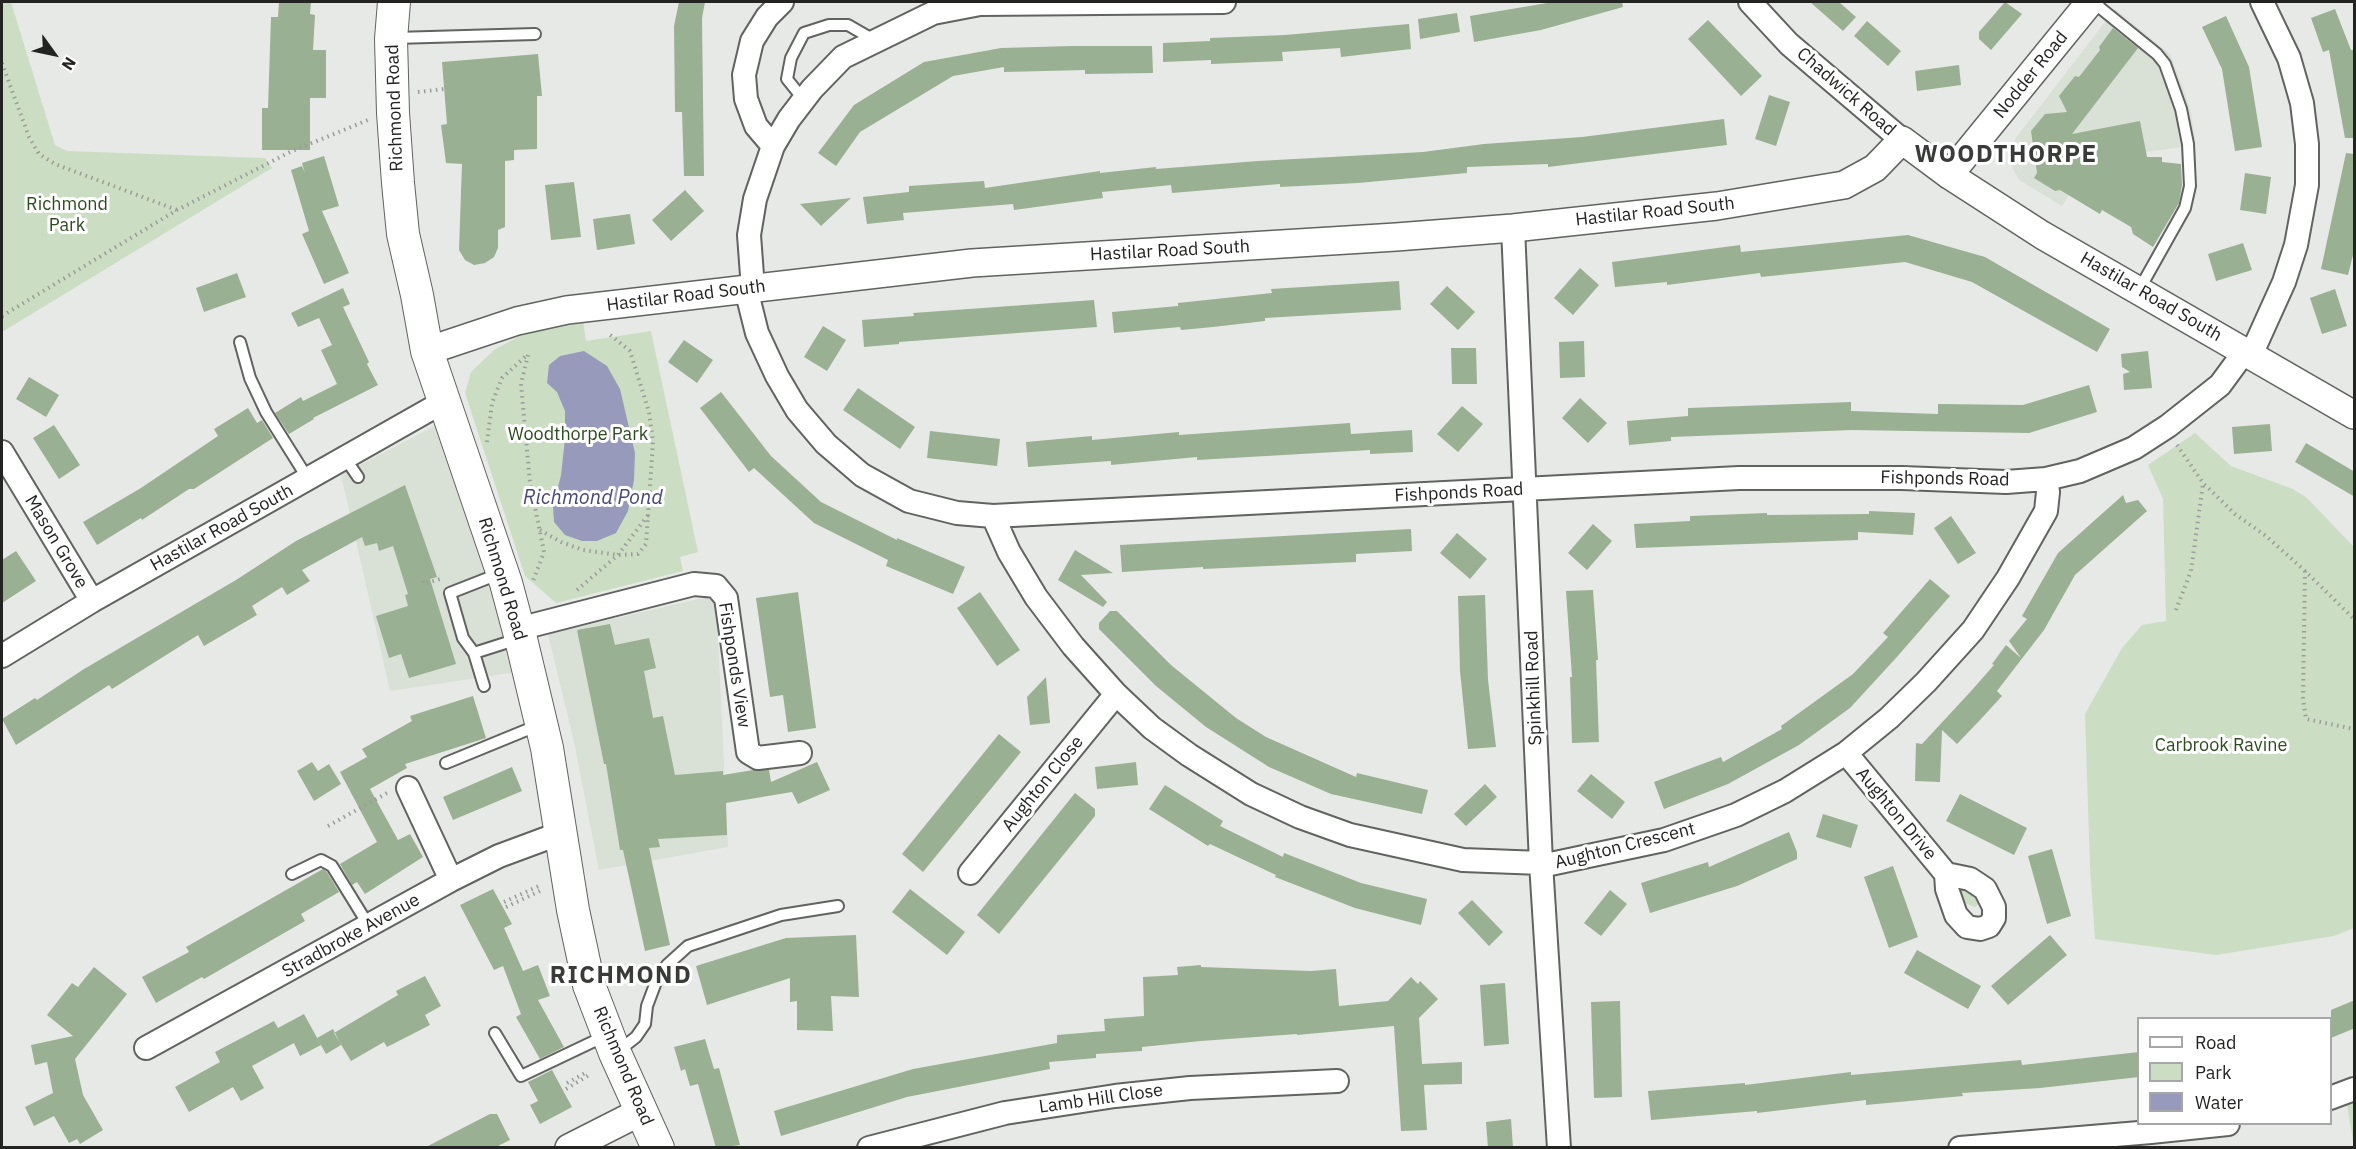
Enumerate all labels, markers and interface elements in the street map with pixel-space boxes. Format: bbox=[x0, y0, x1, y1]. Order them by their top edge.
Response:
north arrow bbox=[24, 24, 84, 84]
street label: Nodder Road bbox=[1989, 27, 2073, 123]
street label: Chadwick Road bbox=[1792, 43, 1900, 141]
street label: Richmond Road bbox=[382, 44, 408, 172]
text: N bbox=[58, 53, 81, 74]
district label: WOODTHORPE bbox=[1914, 141, 2098, 169]
street label: Hastilar Road South bbox=[1574, 193, 1736, 231]
park label: Richmond Park bbox=[26, 194, 108, 236]
street label: Hastilar Road South bbox=[1089, 236, 1251, 266]
street label: Hastilar Road South bbox=[2076, 248, 2226, 346]
street label: Hastilar Road South bbox=[605, 276, 767, 316]
park label: Woodthorpe Park bbox=[508, 424, 648, 446]
street label: Fishponds Road bbox=[1880, 467, 2010, 491]
street label: Fishponds Road bbox=[1394, 479, 1524, 507]
street label: Hastilar Road South bbox=[147, 480, 297, 576]
water label: Richmond Pond bbox=[523, 486, 663, 510]
street label: Mason Grove bbox=[20, 491, 92, 593]
street label: Richmond Road bbox=[473, 515, 531, 643]
street label: Fishponds View bbox=[713, 601, 755, 729]
street label: Spinkhill Road bbox=[1521, 630, 1547, 746]
street label: Aughton Close bbox=[998, 732, 1088, 836]
park label: Carbrook Ravine bbox=[2155, 735, 2287, 757]
street label: Aughton Drive bbox=[1851, 763, 1941, 865]
street label: Aughton Crescent bbox=[1553, 818, 1697, 874]
street label: Stradbroke Avenue bbox=[279, 889, 423, 983]
district label: RICHMOND bbox=[550, 962, 692, 990]
street label: Richmond Road bbox=[588, 1003, 658, 1129]
legend bbox=[2137, 1017, 2332, 1125]
text: Road bbox=[2195, 1031, 2236, 1054]
text: Park bbox=[2195, 1061, 2231, 1084]
street label: Lamb Hill Close bbox=[1038, 1080, 1164, 1118]
text: Water bbox=[2195, 1091, 2243, 1114]

